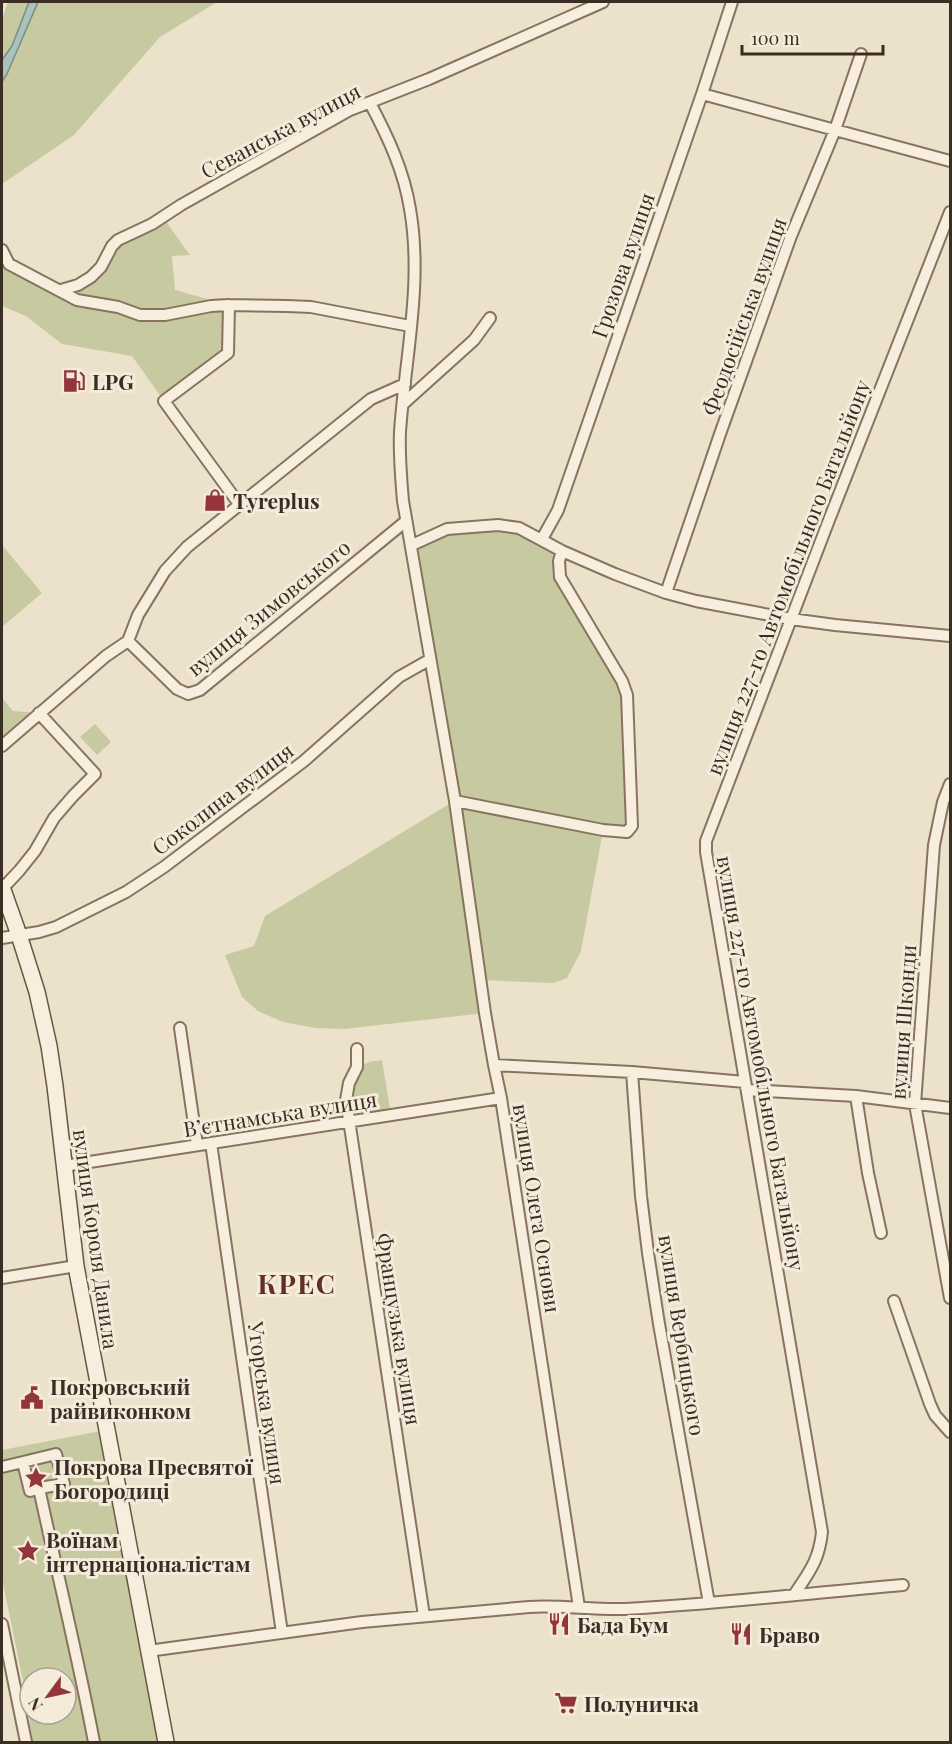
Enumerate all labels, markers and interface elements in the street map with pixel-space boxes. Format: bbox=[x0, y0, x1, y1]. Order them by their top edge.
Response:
scale bar bbox=[742, 18, 883, 56]
text: 100 m bbox=[751, 26, 800, 50]
street label: Севанська вулиця bbox=[195, 76, 365, 184]
street label: Грозова вулиця bbox=[584, 189, 660, 341]
street label: Феодосійська вулиця bbox=[694, 213, 792, 419]
place label: LPG bbox=[92, 367, 134, 395]
fuel station icon: LPG bbox=[61, 368, 87, 394]
street label: вулиця 227-го Автомобільного Батальйону bbox=[698, 375, 876, 779]
place label: Tyreplus bbox=[233, 486, 320, 514]
shop icon: Tyreplus bbox=[202, 487, 228, 513]
street label: вулиця Зимовського bbox=[181, 533, 355, 681]
street label: Соколина вулиця bbox=[146, 736, 298, 860]
street label: вулиця 227-го Автомобільного Батальйону bbox=[712, 853, 812, 1273]
street label: вулиця Шконди bbox=[883, 944, 921, 1100]
street label: Вʼєтнамська вулиця bbox=[181, 1084, 379, 1142]
street label: вулиця Олега Основи bbox=[508, 1101, 568, 1315]
street label: вулиця Короля Данила bbox=[68, 1127, 126, 1351]
street label: Французька вулиця bbox=[371, 1231, 429, 1427]
street label: вулиця Вербицького bbox=[653, 1232, 713, 1438]
district label: КРЕС bbox=[258, 1265, 336, 1301]
street label: Угорська вулиця bbox=[243, 1319, 293, 1486]
place label: Покровський райвиконком bbox=[50, 1372, 191, 1424]
public building icon: Покровський райвиконком bbox=[19, 1385, 45, 1411]
place label: Покрова Пресвятої Богородиці bbox=[54, 1452, 254, 1504]
place icon: Покрова Пресвятої Богородиці bbox=[23, 1465, 49, 1491]
place label: Воїнам інтернаціоналістам bbox=[46, 1525, 251, 1577]
place icon: Воїнам інтернаціоналістам bbox=[15, 1538, 41, 1564]
place label: Бада Бум bbox=[577, 1610, 669, 1638]
restaurant icon: Бада Бум bbox=[546, 1611, 572, 1637]
place label: Браво bbox=[759, 1620, 820, 1648]
restaurant icon: Браво bbox=[728, 1621, 754, 1647]
north arrow bbox=[18, 1666, 78, 1726]
place label: Полуничка bbox=[584, 1689, 699, 1717]
supermarket icon: Полуничка bbox=[553, 1690, 579, 1716]
text: N bbox=[23, 1694, 47, 1715]

